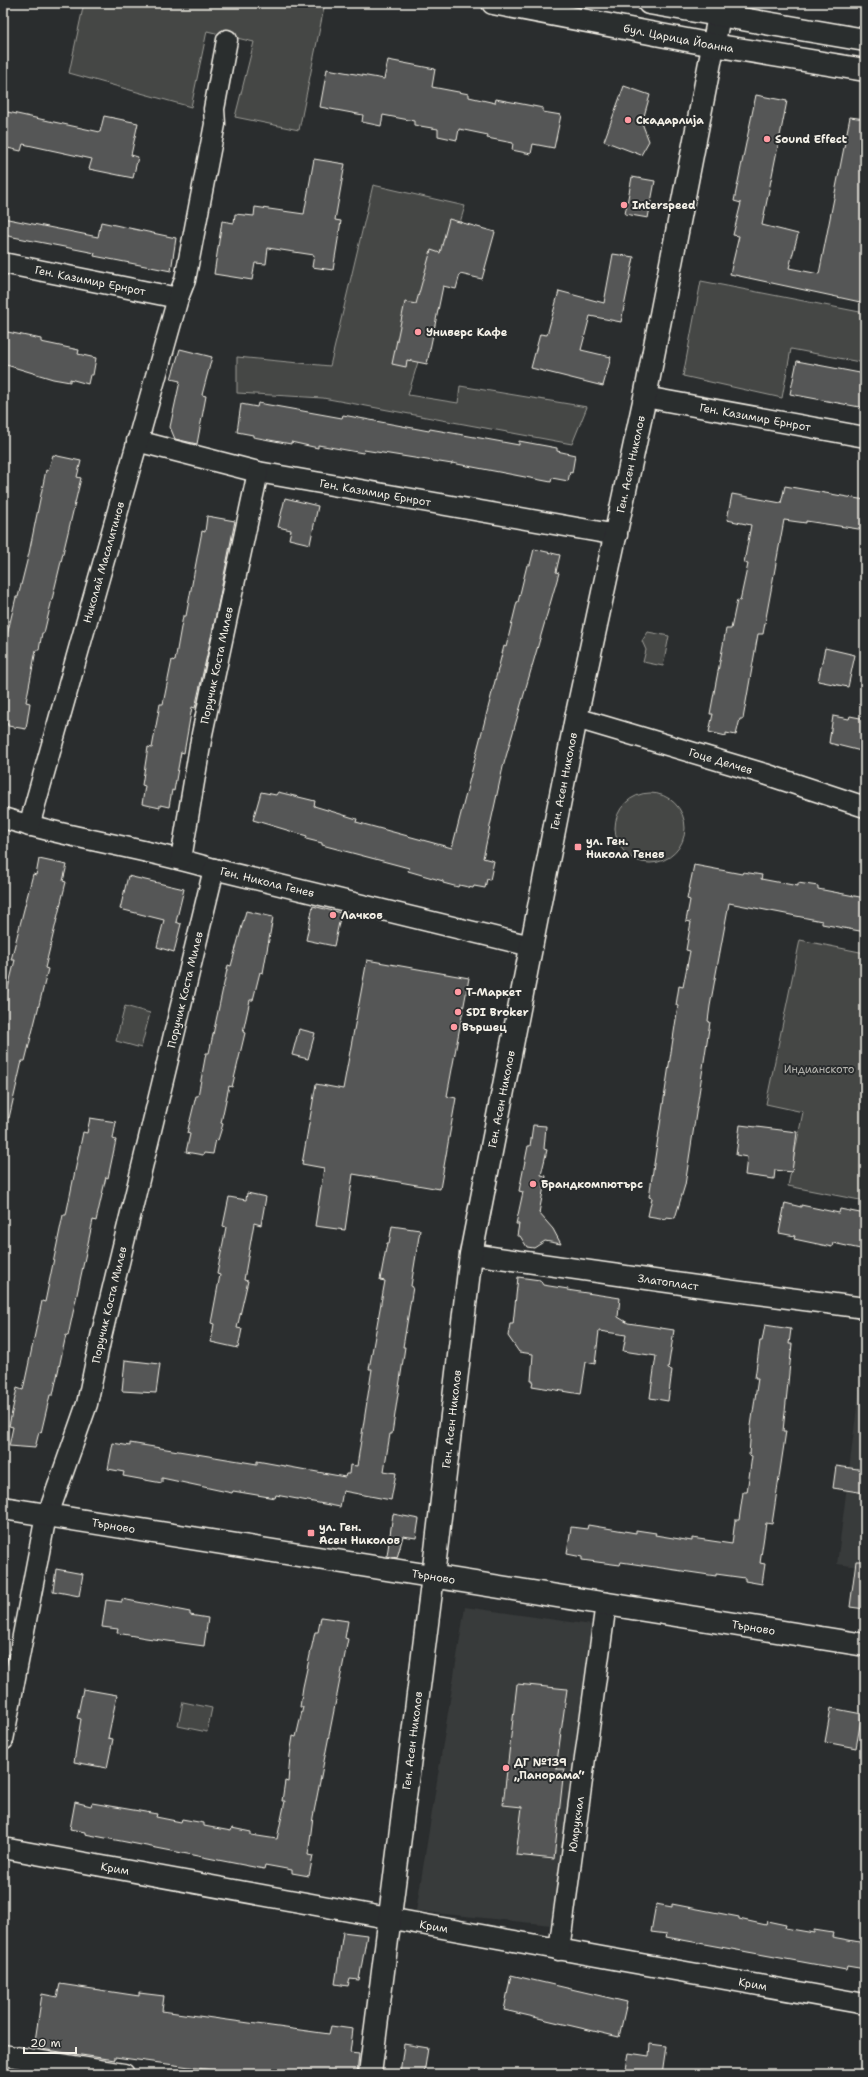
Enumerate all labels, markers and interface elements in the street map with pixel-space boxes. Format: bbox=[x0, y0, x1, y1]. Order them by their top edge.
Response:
street label: бул. Царица Йоанна bbox=[622, 21, 735, 56]
place label: Скадарлиjа bbox=[636, 113, 704, 128]
marker: Скадарлиjа bbox=[623, 115, 633, 125]
place label: Sound Effect bbox=[775, 132, 848, 147]
marker: Sound Effect bbox=[762, 134, 772, 144]
place label: Interspeed bbox=[632, 198, 696, 213]
marker: Interspeed bbox=[619, 200, 629, 210]
street label: Ген. Казимир Ернрот bbox=[33, 262, 147, 299]
place label: Универс Кафе bbox=[426, 325, 508, 340]
marker: Универс Кафе bbox=[413, 327, 423, 337]
street label: Ген. Казимир Ернрот bbox=[698, 400, 812, 435]
street label: Ген. Асен Николов bbox=[613, 414, 648, 514]
street label: Ген. Казимир Ернрот bbox=[318, 475, 433, 510]
street label: Николай Масалитинов bbox=[79, 500, 128, 625]
street label: Поручик Коста Милев bbox=[197, 605, 237, 725]
street label: Ген. Асен Николов bbox=[547, 731, 581, 831]
street label: Гоце Делчев bbox=[687, 744, 755, 777]
place label: ул. Ген. Никола Генев bbox=[586, 834, 664, 862]
marker: ул. Ген. Никола Генев bbox=[573, 842, 583, 852]
street label: Ген. Никола Генев bbox=[219, 863, 316, 901]
place label: Лачков bbox=[341, 908, 383, 923]
marker: Лачков bbox=[328, 910, 338, 920]
street label: Поручик Коста Милев bbox=[164, 930, 206, 1049]
place label: Т-Маркет bbox=[466, 985, 522, 1000]
marker: Т-Маркет bbox=[453, 987, 463, 997]
place label: SDI Broker bbox=[466, 1005, 529, 1020]
marker: SDI Broker bbox=[453, 1007, 463, 1017]
place label: Вършец bbox=[462, 1020, 507, 1035]
marker: Вършец bbox=[449, 1022, 459, 1032]
street label: Ген. Асен Николов bbox=[484, 1049, 518, 1149]
park label: Индианското bbox=[784, 1062, 855, 1077]
place label: Брандкомпютърс bbox=[541, 1177, 643, 1192]
marker: Брандкомпютърс bbox=[528, 1179, 538, 1189]
street label: Поручик Коста Милев bbox=[88, 1245, 130, 1364]
street label: Златопласт bbox=[637, 1270, 700, 1294]
street label: Ген. Асен Николов bbox=[438, 1369, 465, 1469]
street label: Търново bbox=[91, 1515, 137, 1536]
place label: ул. Ген. Асен Николов bbox=[319, 1520, 400, 1548]
marker: ул. Ген. Асен Николов bbox=[306, 1528, 316, 1538]
street label: Търново bbox=[411, 1566, 457, 1587]
street label: Търново bbox=[731, 1616, 777, 1638]
street label: Ген. Асен Николов bbox=[399, 1690, 426, 1791]
place label: ДГ №139 „Панорама“ bbox=[514, 1755, 584, 1783]
marker: ДГ №139 „Панорама“ bbox=[501, 1763, 511, 1773]
street label: Юмрукчал bbox=[565, 1795, 587, 1853]
street label: Крим bbox=[100, 1858, 131, 1878]
street label: Крим bbox=[418, 1916, 450, 1936]
street label: Крим bbox=[737, 1974, 769, 1994]
scale bar bbox=[24, 2029, 76, 2055]
text: 20 m bbox=[30, 2035, 61, 2051]

